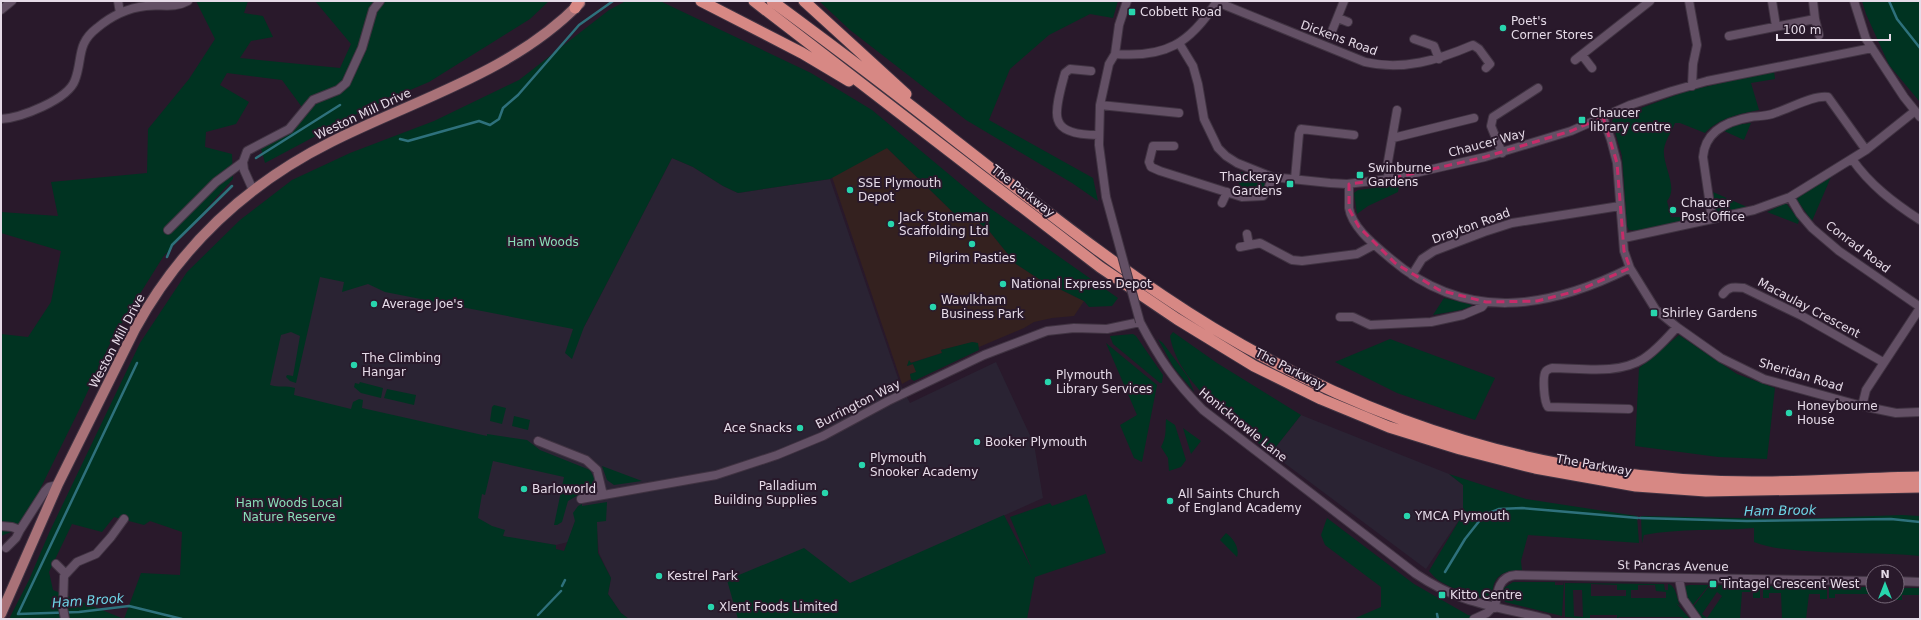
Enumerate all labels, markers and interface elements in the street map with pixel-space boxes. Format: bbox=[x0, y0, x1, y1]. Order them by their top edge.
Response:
place label: Cobbett Road bbox=[1140, 5, 1222, 19]
marker: Cobbett Road bbox=[1127, 7, 1137, 17]
place label: Poet's Corner Stores bbox=[1511, 14, 1593, 42]
scale bar bbox=[1777, 16, 1890, 42]
street label: Dickens Road bbox=[1299, 18, 1379, 58]
marker: Poet's Corner Stores bbox=[1498, 23, 1508, 33]
text: 100 m bbox=[1783, 23, 1821, 37]
street label: Weston Mill Drive bbox=[313, 86, 413, 142]
place label: Chaucer library centre bbox=[1590, 106, 1671, 134]
marker: Chaucer library centre bbox=[1577, 115, 1587, 125]
street label: Chaucer Way bbox=[1447, 126, 1527, 160]
street label: The Parkway bbox=[988, 161, 1057, 220]
place label: Swinburne Gardens bbox=[1368, 161, 1431, 189]
place label: Thackeray Gardens bbox=[1219, 170, 1282, 198]
marker: Swinburne Gardens bbox=[1355, 170, 1365, 180]
place label: SSE Plymouth Depot bbox=[858, 176, 941, 204]
marker: Thackeray Gardens bbox=[1285, 179, 1295, 189]
marker: SSE Plymouth Depot bbox=[845, 185, 855, 195]
place label: Chaucer Post Office bbox=[1681, 196, 1745, 224]
street label: Drayton Road bbox=[1430, 205, 1512, 247]
marker: Chaucer Post Office bbox=[1668, 205, 1678, 215]
place label: Jack Stoneman Scaffolding Ltd bbox=[898, 210, 989, 238]
street label: Conrad Road bbox=[1823, 218, 1893, 276]
marker: Jack Stoneman Scaffolding Ltd bbox=[886, 219, 896, 229]
park label: Ham Woods bbox=[507, 235, 579, 249]
marker: Pilgrim Pasties bbox=[967, 239, 977, 249]
place label: Pilgrim Pasties bbox=[928, 251, 1016, 265]
street label: Macaulay Crescent bbox=[1755, 275, 1863, 341]
place label: National Express Depot bbox=[1011, 277, 1152, 291]
marker: National Express Depot bbox=[998, 279, 1008, 289]
street label: Weston Mill Drive bbox=[86, 292, 148, 390]
place label: Wawlkham Business Park bbox=[941, 293, 1024, 321]
place label: Average Joe's bbox=[382, 297, 463, 311]
marker: Average Joe's bbox=[369, 299, 379, 309]
marker: Wawlkham Business Park bbox=[928, 302, 938, 312]
place label: Shirley Gardens bbox=[1662, 306, 1757, 320]
marker: Shirley Gardens bbox=[1649, 308, 1659, 318]
street label: The Parkway bbox=[1252, 345, 1327, 393]
place label: The Climbing Hangar bbox=[361, 351, 441, 379]
street label: Sheridan Road bbox=[1757, 356, 1845, 394]
marker: The Climbing Hangar bbox=[349, 360, 359, 370]
place label: Plymouth Library Services bbox=[1056, 368, 1152, 396]
street label: Burrington Way bbox=[813, 377, 903, 431]
marker: Plymouth Library Services bbox=[1043, 377, 1053, 387]
street label: Honicknowle Lane bbox=[1196, 385, 1290, 465]
place label: Honeybourne House bbox=[1797, 399, 1878, 427]
marker: Honeybourne House bbox=[1784, 408, 1794, 418]
place label: Ace Snacks bbox=[724, 421, 792, 435]
marker: Ace Snacks bbox=[795, 423, 805, 433]
place label: Booker Plymouth bbox=[985, 435, 1087, 449]
marker: Booker Plymouth bbox=[972, 437, 982, 447]
place label: Plymouth Snooker Academy bbox=[870, 451, 978, 479]
street label: The Parkway bbox=[1554, 451, 1633, 479]
marker: Plymouth Snooker Academy bbox=[857, 460, 867, 470]
place label: Palladium Building Supplies bbox=[714, 479, 817, 507]
place label: Barloworld bbox=[532, 482, 596, 496]
marker: Barloworld bbox=[519, 484, 529, 494]
place label: All Saints Church of England Academy bbox=[1178, 487, 1302, 515]
marker: Palladium Building Supplies bbox=[820, 488, 830, 498]
park label: Ham Woods Local Nature Reserve bbox=[236, 496, 342, 524]
marker: All Saints Church of England Academy bbox=[1165, 496, 1175, 506]
water label: Ham Brook bbox=[1744, 502, 1817, 519]
place label: YMCA Plymouth bbox=[1414, 509, 1510, 523]
marker: YMCA Plymouth bbox=[1402, 511, 1412, 521]
street label: St Pancras Avenue bbox=[1617, 558, 1729, 574]
north arrow bbox=[1865, 564, 1905, 604]
text: N bbox=[1880, 568, 1890, 581]
place label: Kestrel Park bbox=[667, 569, 738, 583]
marker: Kestrel Park bbox=[654, 571, 664, 581]
place label: Tintagel Crescent West bbox=[1720, 577, 1860, 591]
marker: Tintagel Crescent West bbox=[1708, 579, 1718, 589]
place label: Kitto Centre bbox=[1450, 588, 1522, 602]
water label: Ham Brook bbox=[51, 590, 125, 611]
marker: Kitto Centre bbox=[1437, 590, 1447, 600]
place label: Xlent Foods Limited bbox=[719, 600, 838, 614]
marker: Xlent Foods Limited bbox=[706, 602, 716, 612]

